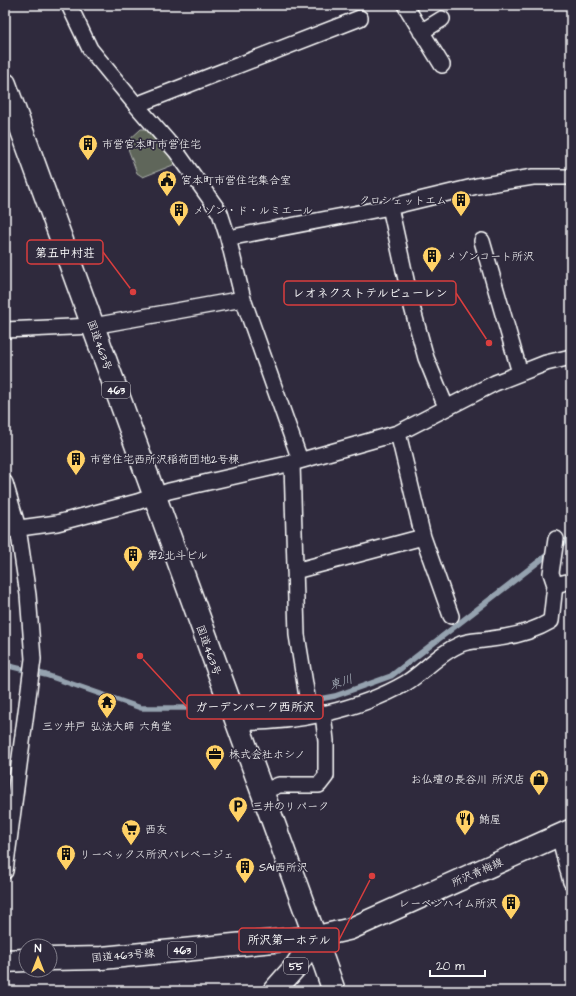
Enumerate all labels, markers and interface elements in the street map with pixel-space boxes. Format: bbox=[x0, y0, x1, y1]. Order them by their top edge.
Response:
building icon: 市営宮本町市営住宅 bbox=[77, 133, 99, 161]
place label: 市営宮本町市営住宅 bbox=[102, 137, 201, 152]
public building icon: 宮本町市営住宅集合室 bbox=[156, 169, 178, 197]
place label: 宮本町市営住宅集合室 bbox=[181, 173, 291, 188]
building icon: クロシェットエム bbox=[450, 189, 472, 217]
place label: クロシェットエム bbox=[359, 193, 447, 208]
building icon: メゾン・ド・ルミエール bbox=[168, 199, 190, 227]
place label: メゾン・ド・ルミエール bbox=[193, 203, 313, 218]
callout: 第五中村荘 bbox=[27, 240, 103, 264]
text: 第五中村荘 bbox=[35, 245, 95, 262]
building icon: メゾンコート所沢 bbox=[421, 245, 443, 273]
place label: メゾンコート所沢 bbox=[446, 249, 534, 264]
callout: レオネクストテルビューレン bbox=[284, 281, 456, 305]
text: レオネクストテルビューレン bbox=[293, 285, 447, 302]
street label: 国道463号 bbox=[83, 318, 116, 373]
road number: 463 bbox=[102, 382, 130, 398]
building icon: 市営住宅西所沢稲荷団地2号棟 bbox=[65, 448, 87, 476]
place label: 市営住宅西所沢稲荷団地2号棟 bbox=[90, 452, 239, 467]
building icon: 第2北斗ビル bbox=[122, 544, 144, 572]
place label: 第2北斗ビル bbox=[147, 548, 208, 563]
street label: 国道463号 bbox=[192, 623, 225, 678]
water label: 東川 bbox=[327, 671, 355, 694]
temple icon: 三ツ井戸 弘法大師 六角堂 bbox=[96, 691, 118, 719]
callout: ガーデンパーク西所沢 bbox=[187, 695, 323, 719]
text: ガーデンパーク西所沢 bbox=[195, 699, 315, 716]
place label: 三ツ井戸 弘法大師 六角堂 bbox=[42, 719, 172, 734]
office icon: 株式会社ホシノ bbox=[204, 743, 226, 771]
place label: 株式会社ホシノ bbox=[229, 747, 305, 762]
shop icon: お仏壇の長谷川 所沢店 bbox=[528, 768, 550, 796]
place label: お仏壇の長谷川 所沢店 bbox=[411, 772, 525, 787]
parking icon: 三井のリパーク bbox=[227, 795, 249, 823]
place label: 三井のリパーク bbox=[252, 799, 329, 814]
restaurant icon: 鮪屋 bbox=[454, 808, 476, 836]
place label: 鮪屋 bbox=[479, 812, 501, 827]
supermarket icon: 西友 bbox=[120, 818, 142, 846]
place label: 西友 bbox=[145, 822, 167, 837]
building icon: リーベックス所沢バレベージェ bbox=[55, 843, 77, 871]
place label: リーベックス所沢バレベージェ bbox=[80, 847, 234, 862]
street label: 所沢青梅線 bbox=[449, 854, 505, 890]
building icon: SAI西所沢 bbox=[234, 856, 256, 884]
place label: SAI西所沢 bbox=[259, 860, 308, 875]
building icon: レーベンハイム所沢 bbox=[500, 892, 522, 920]
place label: レーベンハイム所沢 bbox=[398, 896, 497, 911]
callout: 所沢第一ホテル bbox=[239, 928, 339, 952]
text: 所沢第一ホテル bbox=[247, 932, 331, 949]
north arrow bbox=[18, 938, 58, 978]
text: N bbox=[35, 941, 42, 956]
road number: 463 bbox=[168, 942, 196, 958]
street label: 国道463号線 bbox=[91, 945, 156, 966]
scale bar bbox=[430, 952, 485, 978]
road number: 55 bbox=[284, 958, 308, 974]
text: 20 m bbox=[436, 958, 465, 975]

